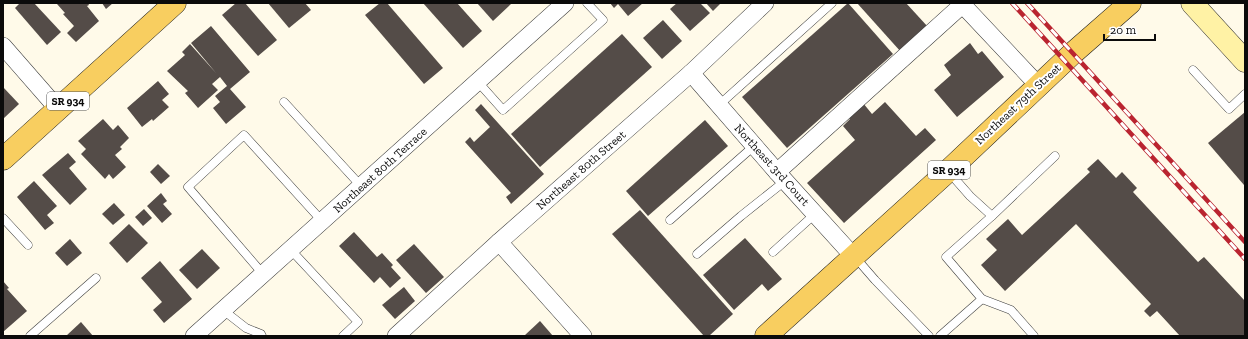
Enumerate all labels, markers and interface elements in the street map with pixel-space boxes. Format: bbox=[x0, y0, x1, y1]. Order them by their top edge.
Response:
scale bar bbox=[1104, 16, 1155, 42]
text: 20 m bbox=[1110, 23, 1137, 37]
street label: Northeast 79th Street bbox=[972, 60, 1064, 147]
road number: SR 934 bbox=[47, 92, 89, 110]
street label: Northeast 3rd Court bbox=[732, 121, 813, 209]
street label: Northeast 80th Terrace bbox=[330, 124, 430, 216]
street label: Northeast 80th Street bbox=[534, 127, 629, 213]
road number: SR 934 bbox=[928, 161, 970, 179]

